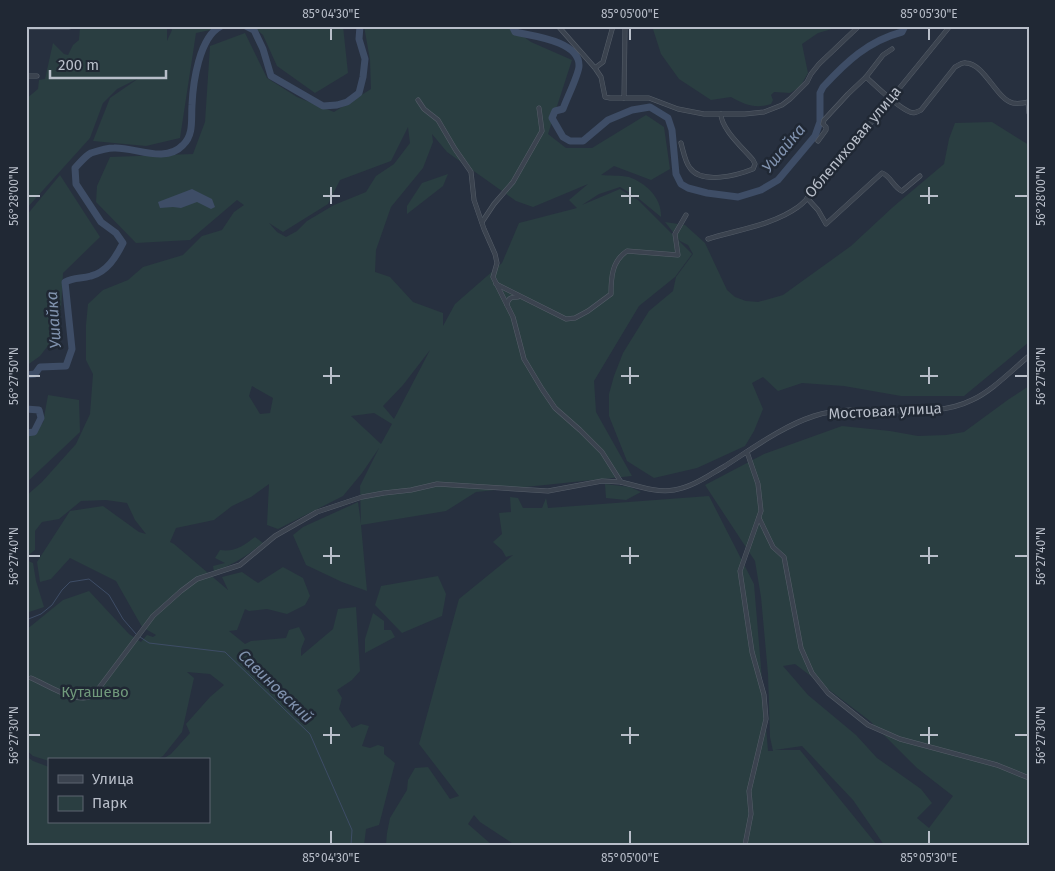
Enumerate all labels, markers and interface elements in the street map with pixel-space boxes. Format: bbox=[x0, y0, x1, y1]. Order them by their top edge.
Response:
text: 85°04'30"E bbox=[302, 7, 360, 21]
text: 85°05'00"E bbox=[601, 7, 659, 21]
text: 85°05'30"E bbox=[900, 7, 958, 21]
scale bar bbox=[50, 48, 166, 80]
text: 200 m bbox=[58, 56, 99, 74]
street label: Облепиховая улица bbox=[801, 83, 905, 201]
water label: Ушайка bbox=[758, 120, 809, 176]
text: 56°28'00"N bbox=[7, 166, 21, 226]
text: 56°28'00"N bbox=[1034, 166, 1048, 226]
water label: Ушайка bbox=[42, 291, 65, 349]
text: 56°27'50"N bbox=[7, 347, 21, 405]
text: 56°27'50"N bbox=[1034, 347, 1048, 405]
street label: Мостовая улица bbox=[828, 399, 942, 423]
text: 56°27'40"N bbox=[7, 527, 21, 585]
text: 56°27'40"N bbox=[1034, 527, 1048, 585]
water label: Савиновский bbox=[234, 646, 317, 727]
park label: Куташево bbox=[61, 683, 129, 701]
text: 56°27'30"N bbox=[7, 706, 21, 764]
text: 56°27'30"N bbox=[1034, 706, 1048, 764]
legend bbox=[48, 758, 210, 824]
text: Улица bbox=[92, 770, 134, 788]
text: Парк bbox=[92, 794, 127, 812]
text: 85°04'30"E bbox=[302, 851, 360, 865]
text: 85°05'00"E bbox=[601, 851, 659, 865]
text: 85°05'30"E bbox=[900, 851, 958, 865]

